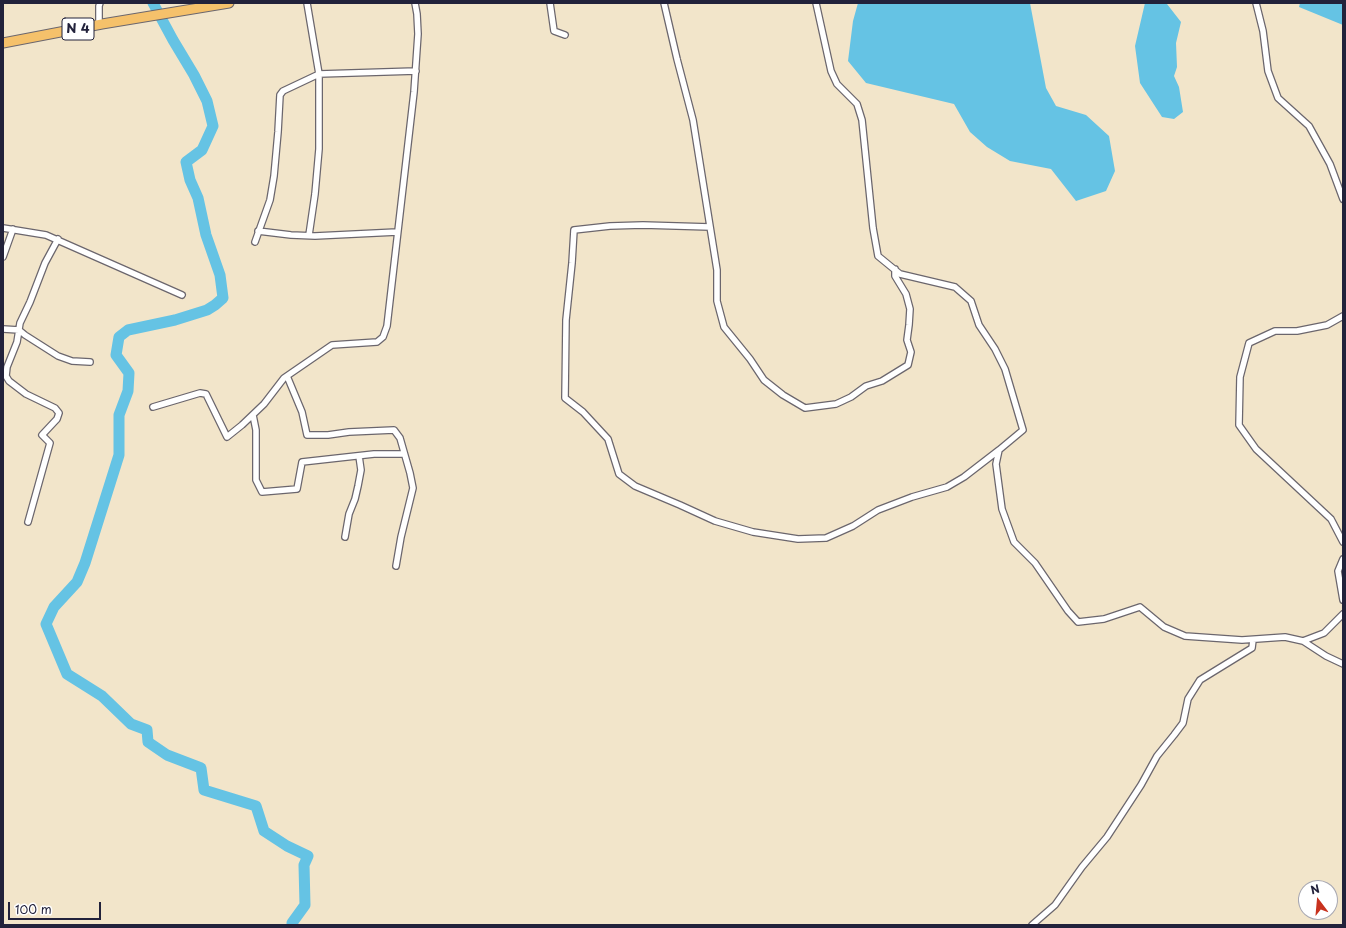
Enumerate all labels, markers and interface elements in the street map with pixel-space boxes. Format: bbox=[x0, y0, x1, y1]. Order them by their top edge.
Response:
road number: N 4 bbox=[62, 18, 94, 40]
north arrow bbox=[1298, 880, 1338, 920]
text: N bbox=[1308, 880, 1321, 898]
scale bar bbox=[10, 894, 103, 920]
text: 100 m bbox=[15, 900, 52, 918]

